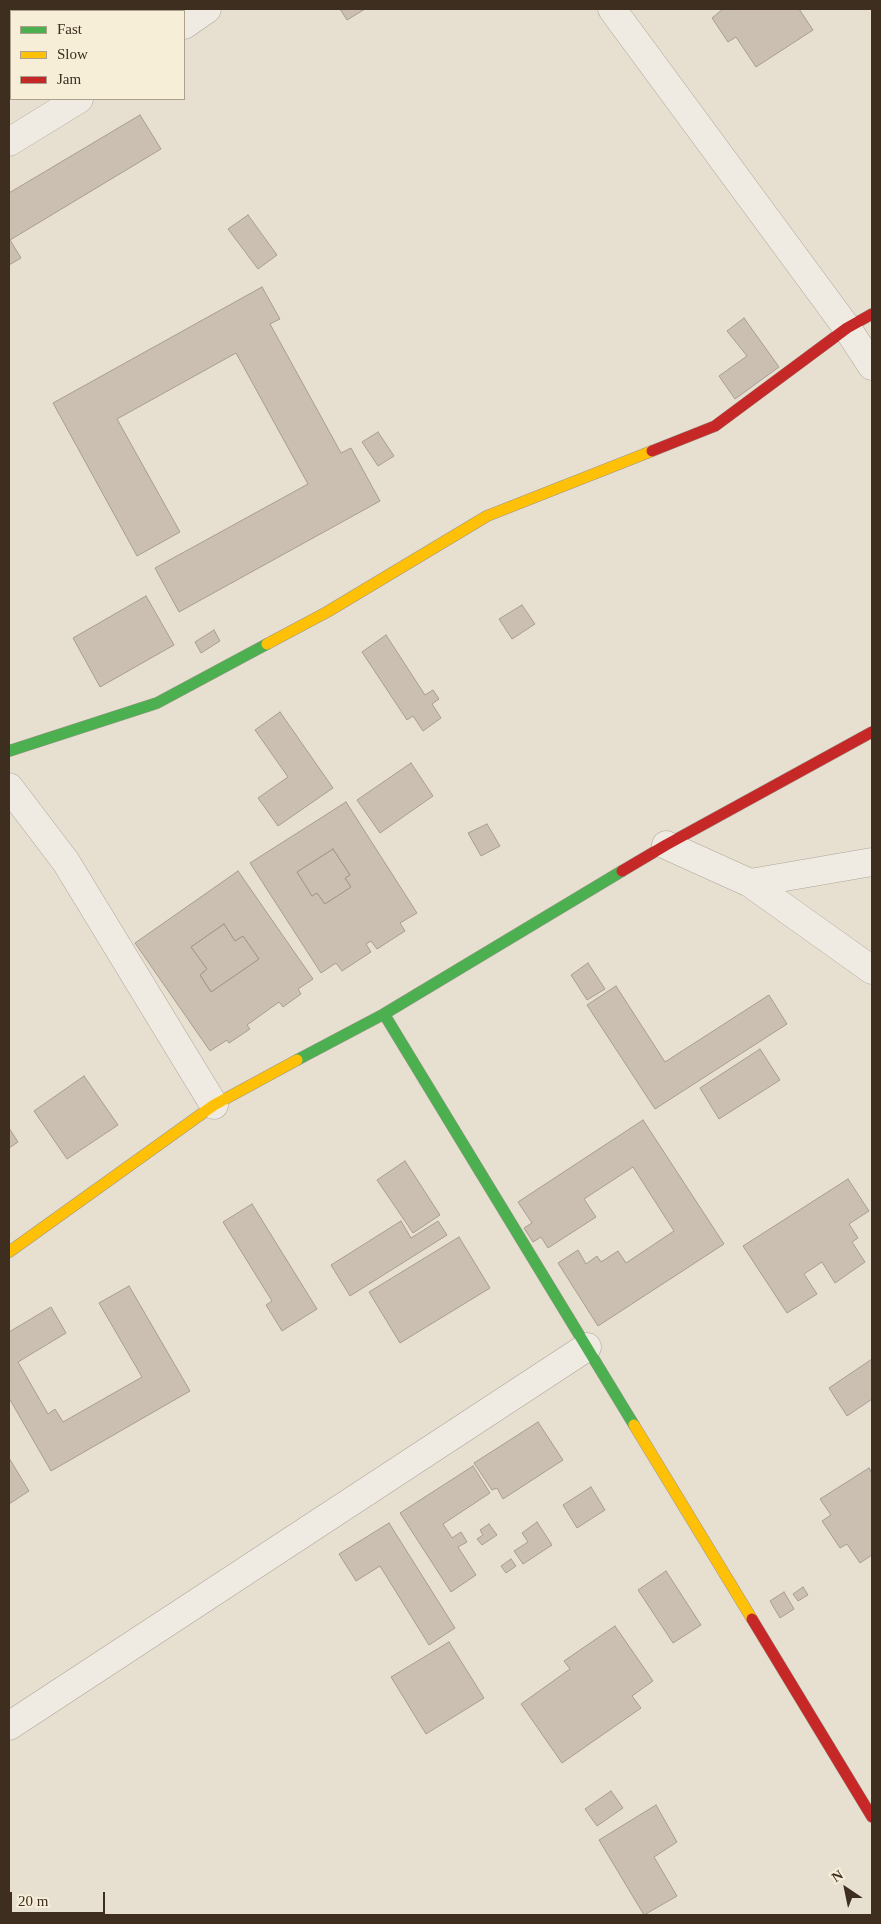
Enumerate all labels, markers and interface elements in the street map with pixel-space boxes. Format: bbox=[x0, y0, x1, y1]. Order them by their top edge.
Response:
legend bbox=[10, 10, 185, 100]
text: Fast bbox=[57, 21, 82, 37]
text: Slow bbox=[57, 46, 88, 62]
text: Jam bbox=[57, 71, 81, 87]
north arrow bbox=[821, 1864, 871, 1914]
text: N bbox=[829, 1867, 846, 1885]
scale bar bbox=[12, 1882, 108, 1914]
text: 20 m bbox=[18, 1893, 48, 1909]

